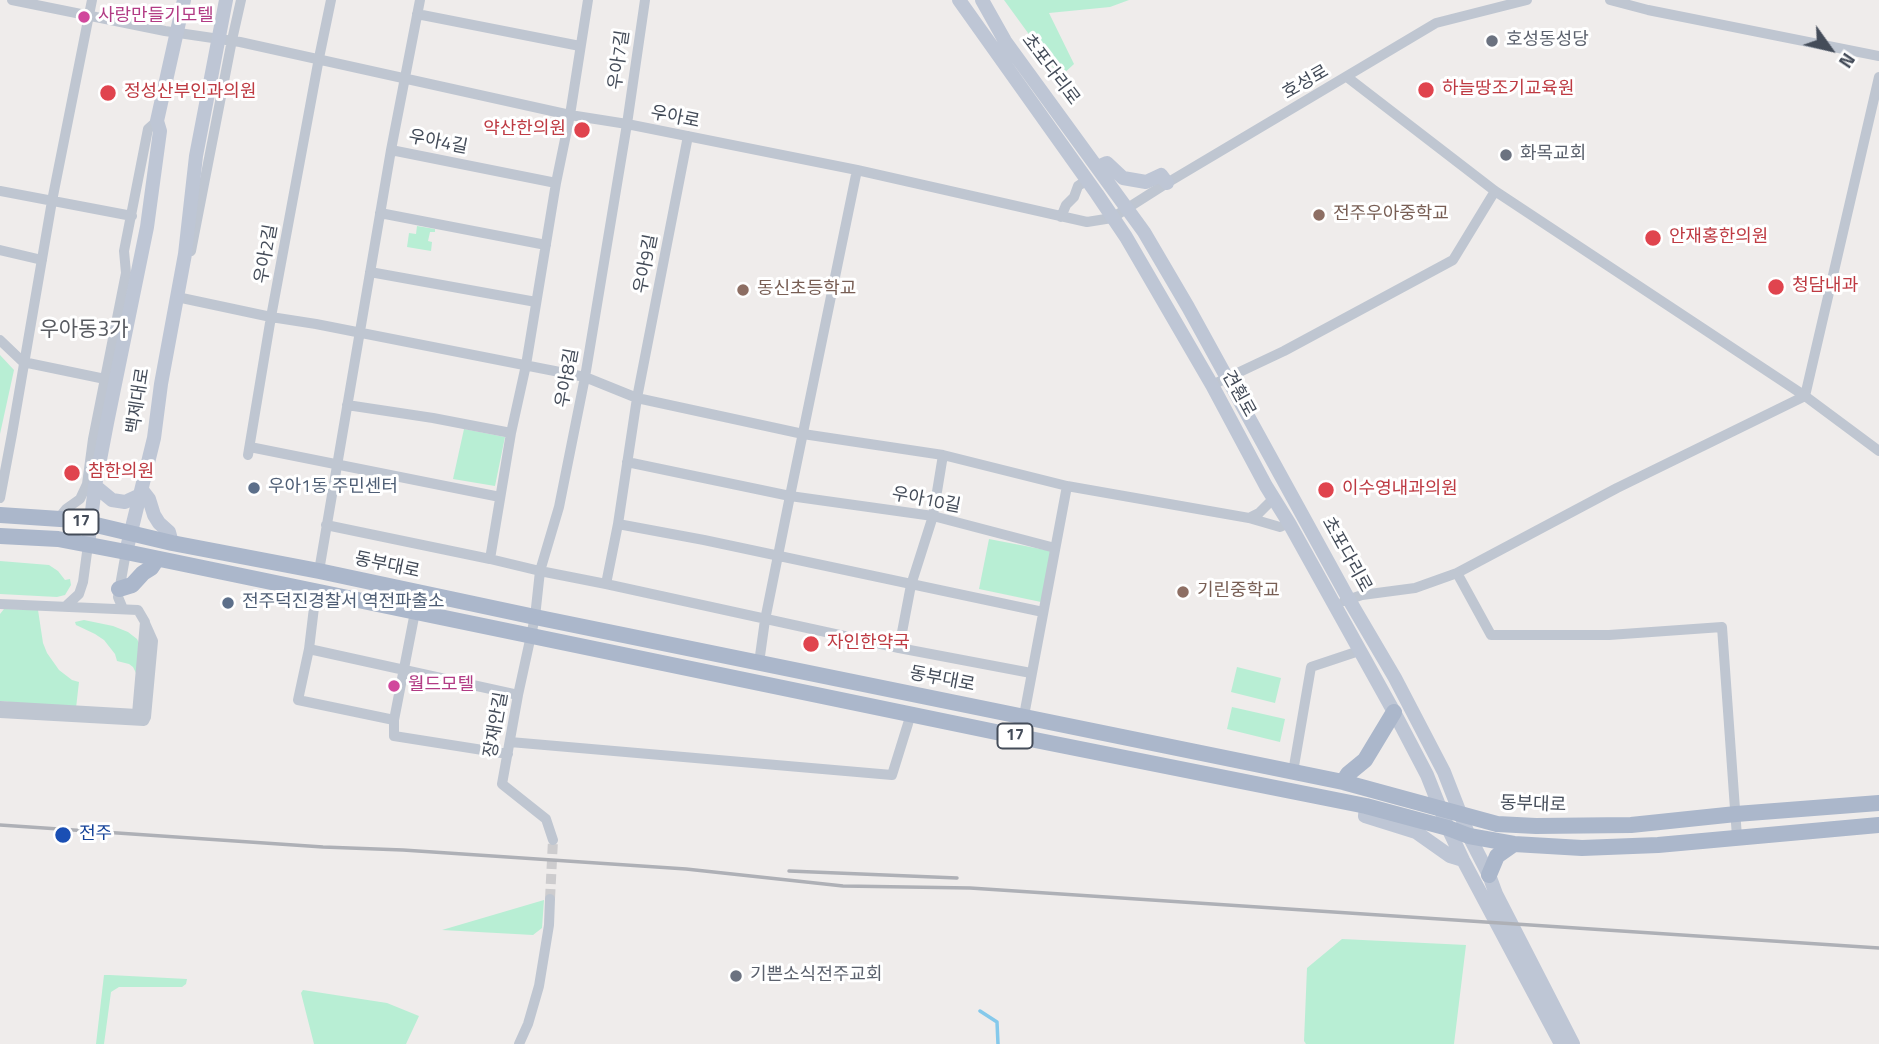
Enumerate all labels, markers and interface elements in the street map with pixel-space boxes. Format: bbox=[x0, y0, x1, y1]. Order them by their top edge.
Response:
place label: 사랑만들기모텔 bbox=[98, 6, 214, 28]
marker: 사랑만들기모텔 bbox=[76, 9, 92, 25]
north arrow bbox=[1795, 14, 1865, 84]
street label: 우아7길 bbox=[605, 29, 635, 91]
street label: 초포다리로 bbox=[1016, 30, 1084, 110]
place label: 호성동성당 bbox=[1506, 30, 1589, 52]
marker: 호성동성당 bbox=[1484, 33, 1500, 49]
text: N bbox=[1832, 47, 1864, 75]
street label: 호성로 bbox=[1279, 61, 1333, 105]
place label: 하늘땅조기교육원 bbox=[1442, 79, 1574, 101]
marker: 하늘땅조기교육원 bbox=[1416, 80, 1436, 100]
place label: 정성산부인과의원 bbox=[124, 82, 256, 104]
marker: 정성산부인과의원 bbox=[98, 83, 118, 103]
street label: 우아로 bbox=[649, 103, 701, 133]
place label: 약산한의원 bbox=[483, 119, 566, 141]
marker: 약산한의원 bbox=[572, 120, 592, 140]
street label: 우아4길 bbox=[407, 127, 469, 159]
place label: 화목교회 bbox=[1520, 144, 1586, 166]
marker: 화목교회 bbox=[1498, 147, 1514, 163]
place label: 전주우아중학교 bbox=[1333, 204, 1449, 226]
marker: 전주우아중학교 bbox=[1311, 207, 1327, 223]
street label: 우아2길 bbox=[251, 223, 283, 285]
place label: 안재홍한의원 bbox=[1669, 227, 1768, 249]
marker: 안재홍한의원 bbox=[1643, 228, 1663, 248]
street label: 우아9길 bbox=[631, 233, 663, 295]
place label: 청담내과 bbox=[1792, 276, 1858, 298]
marker: 청담내과 bbox=[1766, 277, 1786, 297]
place label: 동신초등학교 bbox=[757, 279, 856, 301]
marker: 동신초등학교 bbox=[735, 282, 751, 298]
district label: 우아동3가 bbox=[39, 318, 129, 344]
street label: 우아8길 bbox=[552, 347, 584, 409]
street label: 백제대로 bbox=[123, 367, 155, 435]
street label: 견훤로 bbox=[1217, 367, 1259, 421]
place label: 참한의원 bbox=[88, 462, 154, 484]
marker: 참한의원 bbox=[62, 463, 82, 483]
place label: 우아1동 주민센터 bbox=[268, 477, 398, 499]
place label: 이수영내과의원 bbox=[1342, 479, 1458, 501]
marker: 우아1동 주민센터 bbox=[246, 480, 262, 496]
marker: 이수영내과의원 bbox=[1316, 480, 1336, 500]
street label: 우아10길 bbox=[890, 484, 962, 518]
road number: 17 bbox=[64, 509, 98, 534]
street label: 초포다리로 bbox=[1316, 514, 1376, 596]
street label: 동부대로 bbox=[352, 549, 422, 583]
place label: 기린중학교 bbox=[1197, 581, 1280, 603]
marker: 기린중학교 bbox=[1175, 584, 1191, 600]
place label: 전주덕진경찰서 역전파출소 bbox=[242, 592, 445, 614]
marker: 전주덕진경찰서 역전파출소 bbox=[220, 595, 236, 611]
place label: 자인한약국 bbox=[827, 633, 910, 655]
marker: 자인한약국 bbox=[801, 634, 821, 654]
street label: 동부대로 bbox=[907, 663, 977, 697]
place label: 월드모텔 bbox=[408, 675, 474, 697]
marker: 월드모텔 bbox=[386, 678, 402, 694]
street label: 장재안길 bbox=[481, 691, 513, 759]
road number: 17 bbox=[998, 723, 1032, 748]
street label: 동부대로 bbox=[1500, 793, 1566, 817]
place label: 전주 bbox=[79, 824, 112, 846]
marker: 전주 bbox=[53, 825, 73, 845]
place label: 기쁜소식전주교회 bbox=[750, 965, 882, 987]
marker: 기쁜소식전주교회 bbox=[728, 968, 744, 984]

